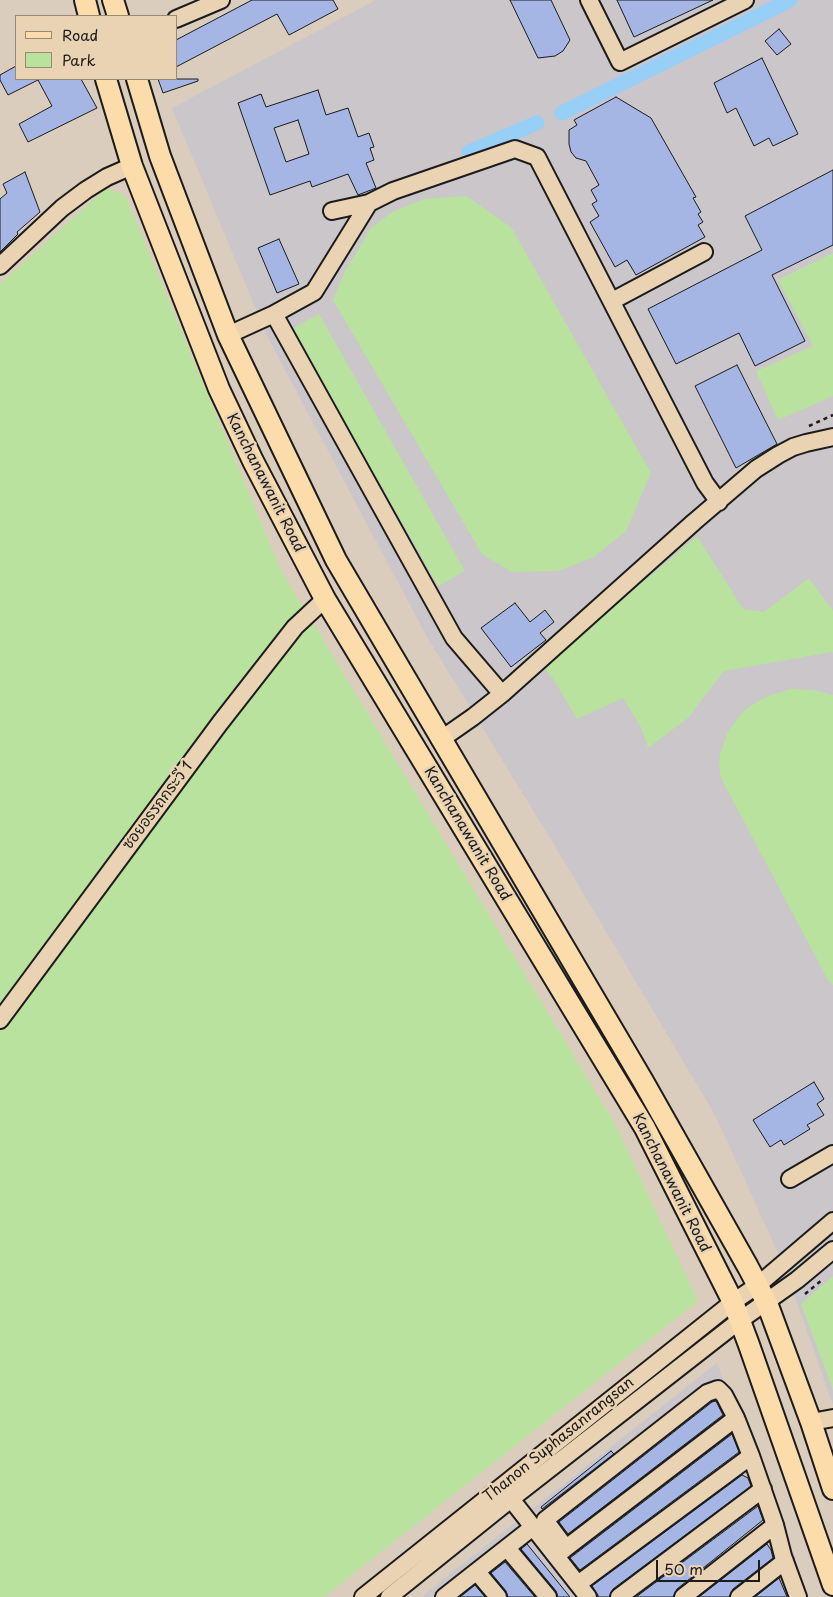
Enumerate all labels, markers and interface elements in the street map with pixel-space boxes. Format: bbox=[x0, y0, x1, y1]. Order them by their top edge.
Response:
legend bbox=[15, 15, 178, 80]
text: Road bbox=[62, 23, 98, 46]
text: Park bbox=[62, 48, 96, 71]
street label: Kanchanawanit Road bbox=[222, 411, 308, 555]
street label: ซอยอรรถกระวี 1 bbox=[119, 758, 197, 854]
street label: Kanchanawanit Road bbox=[420, 764, 514, 904]
street label: Kanchanawanit Road bbox=[628, 1111, 714, 1255]
street label: Thanon Suphasanrangsan bbox=[480, 1374, 638, 1506]
scale bar bbox=[658, 1550, 762, 1582]
text: 50 m bbox=[664, 1557, 703, 1580]

